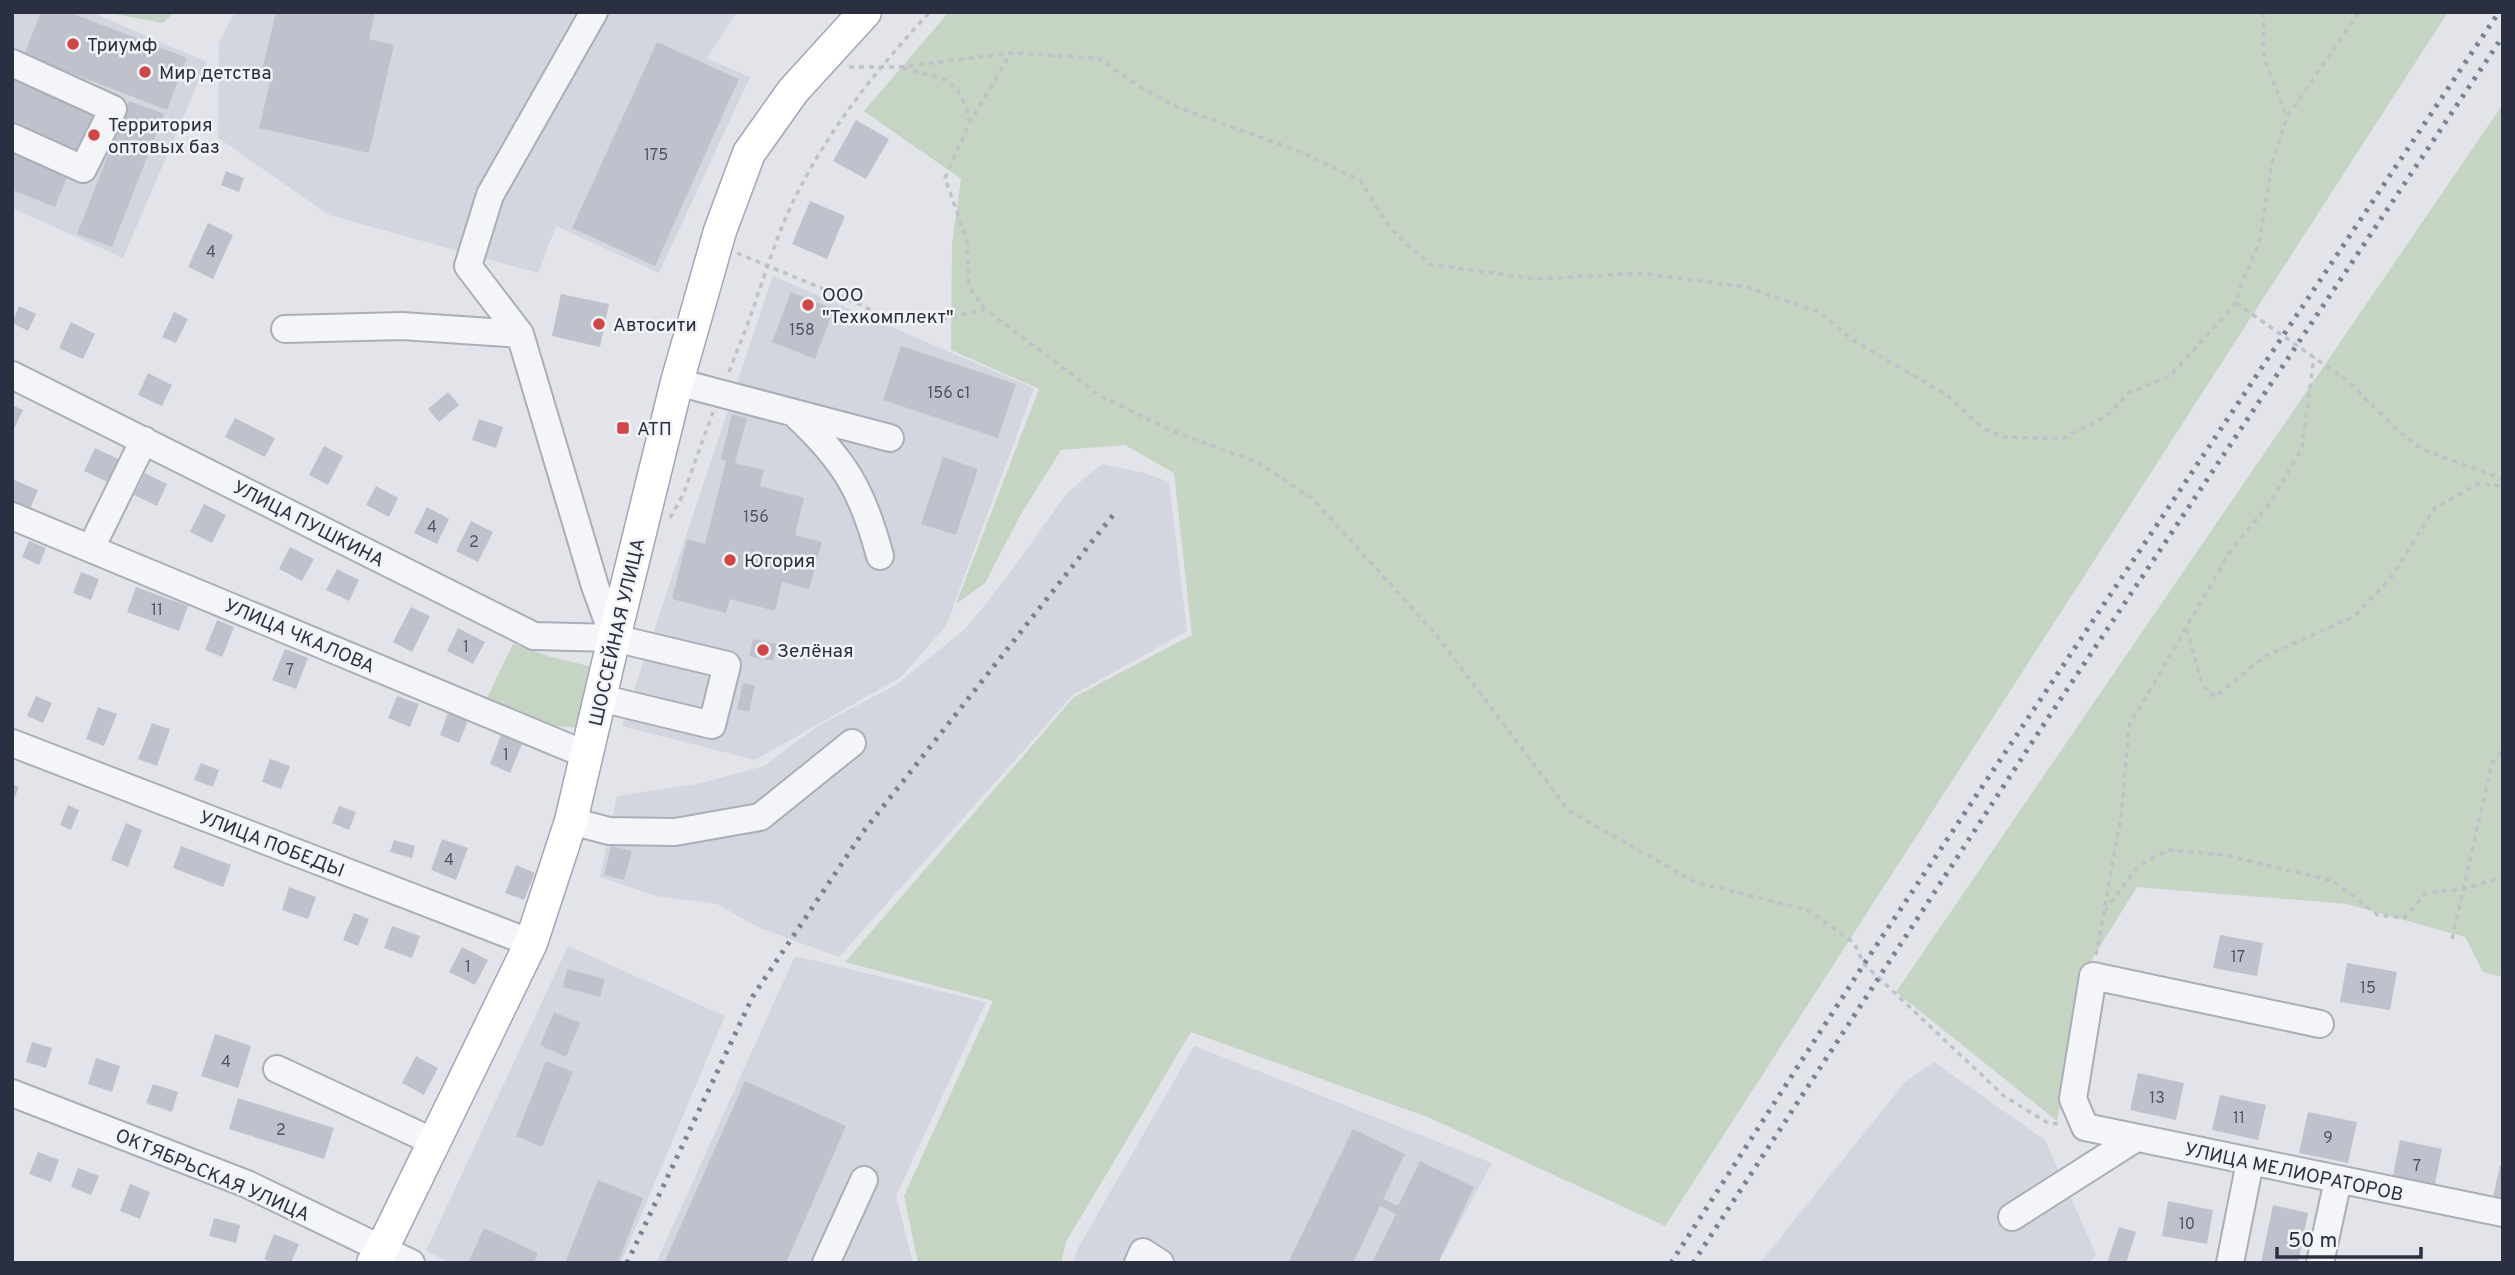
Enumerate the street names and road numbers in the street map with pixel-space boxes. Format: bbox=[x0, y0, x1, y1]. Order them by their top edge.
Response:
street label: УЛИЦА ПУШКИНА bbox=[228, 476, 388, 573]
street label: ШОССЕЙНАЯ УЛИЦА bbox=[584, 536, 651, 729]
street label: УЛИЦА ЧКАЛОВА bbox=[220, 594, 378, 679]
street label: УЛИЦА ПОБЕДЫ bbox=[195, 806, 347, 884]
street label: ОКТЯБРЬСКАЯ УЛИЦА bbox=[111, 1124, 313, 1228]
street label: УЛИЦА МЕЛИОРАТОРОВ bbox=[2182, 1138, 2405, 1208]

